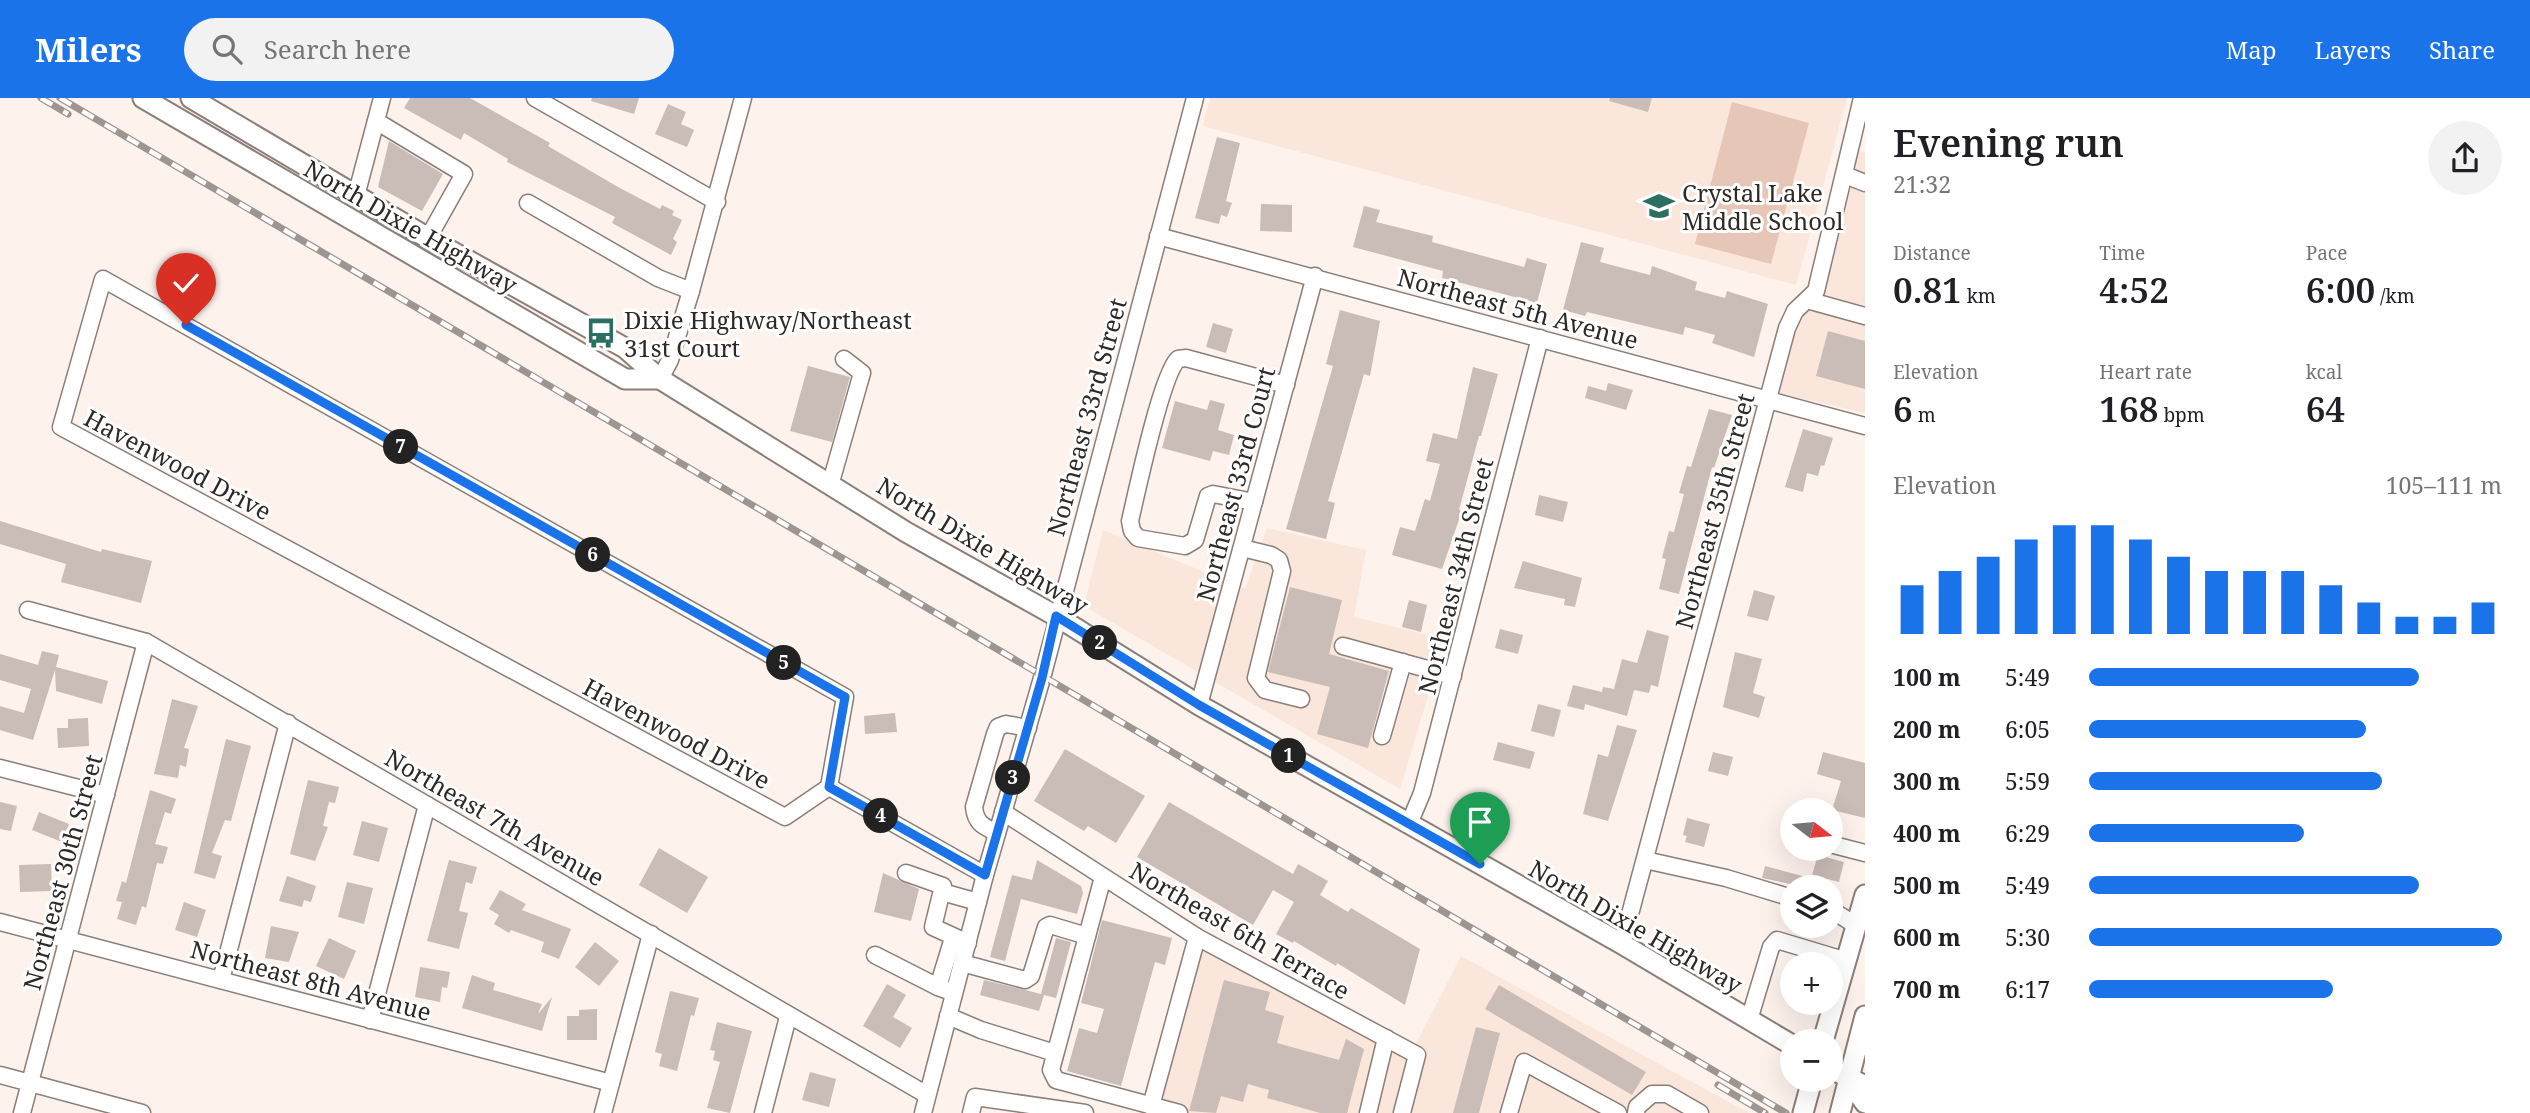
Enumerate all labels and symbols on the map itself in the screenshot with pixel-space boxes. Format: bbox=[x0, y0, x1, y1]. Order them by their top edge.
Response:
street label: North Dixie Highway bbox=[298, 151, 524, 301]
place label: Crystal Lake Middle School bbox=[1682, 176, 1844, 237]
school or university icon: Crystal Lake Middle School bbox=[1642, 189, 1676, 223]
pin bbox=[156, 253, 216, 325]
street label: Northeast 5th Avenue bbox=[1394, 260, 1642, 356]
street label: Northeast 33rd Street bbox=[1038, 294, 1134, 540]
place label: Dixie Highway/Northeast 31st Court bbox=[624, 303, 912, 364]
bus stop icon: Dixie Highway/Northeast 31st Court bbox=[584, 316, 618, 350]
street label: Northeast 33rd Court bbox=[1188, 363, 1282, 605]
street label: Northeast 35th Street bbox=[1667, 390, 1761, 632]
street label: Havenwood Drive bbox=[79, 401, 277, 527]
pin: 7 bbox=[384, 430, 418, 464]
street label: Northeast 34th Street bbox=[1410, 454, 1500, 698]
street label: North Dixie Highway bbox=[871, 469, 1095, 622]
pin: 6 bbox=[576, 538, 610, 573]
pin: 2 bbox=[1082, 626, 1118, 660]
pin: 5 bbox=[766, 646, 802, 680]
street label: Havenwood Drive bbox=[578, 670, 776, 796]
pin: 1 bbox=[1272, 738, 1306, 774]
street label: Northeast 7th Avenue bbox=[379, 741, 611, 893]
street label: Northeast 30th Street bbox=[15, 751, 109, 993]
pin: 3 bbox=[996, 760, 1030, 796]
pin bbox=[1450, 792, 1510, 864]
pin: 4 bbox=[864, 798, 898, 834]
north arrow bbox=[1780, 798, 1843, 861]
street label: North Dixie Highway bbox=[1523, 851, 1749, 1001]
street label: Northeast 6th Terrace bbox=[1124, 853, 1356, 1007]
street label: Northeast 8th Avenue bbox=[187, 932, 435, 1028]

